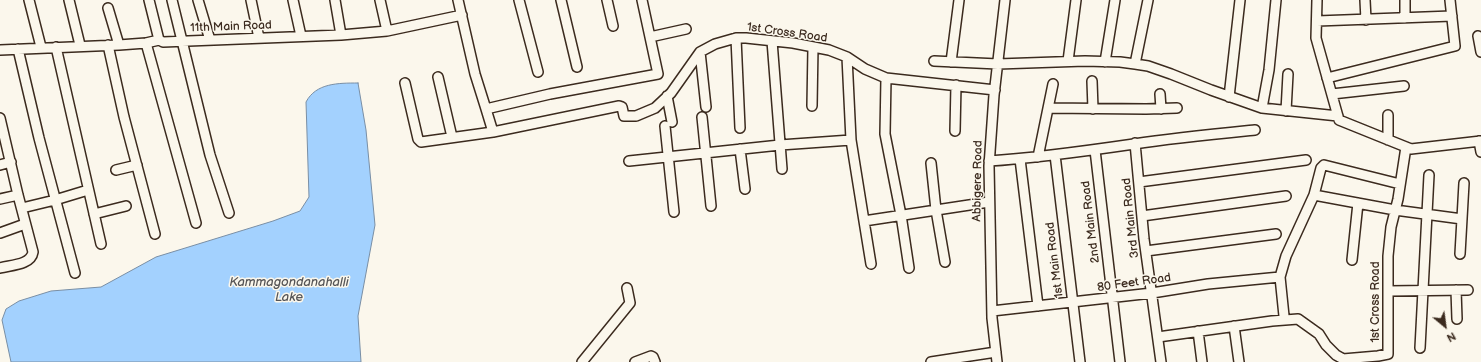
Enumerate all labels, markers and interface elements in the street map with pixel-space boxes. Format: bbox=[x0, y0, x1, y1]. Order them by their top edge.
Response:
street label: 11th Main Road bbox=[190, 18, 272, 36]
street label: 1st Cross Road bbox=[746, 20, 828, 46]
street label: Abbigere Road bbox=[970, 140, 986, 222]
street label: 3rd Main Road bbox=[1120, 177, 1142, 259]
street label: 2nd Main Road bbox=[1079, 180, 1103, 264]
street label: 1st Main Road bbox=[1043, 221, 1067, 299]
street label: 1st Cross Road bbox=[1369, 261, 1383, 343]
street label: 80 Feet Road bbox=[1096, 271, 1172, 295]
water label: Kammagondanahalli Lake bbox=[229, 275, 349, 306]
north arrow bbox=[1425, 306, 1465, 346]
text: N bbox=[1444, 329, 1458, 345]

